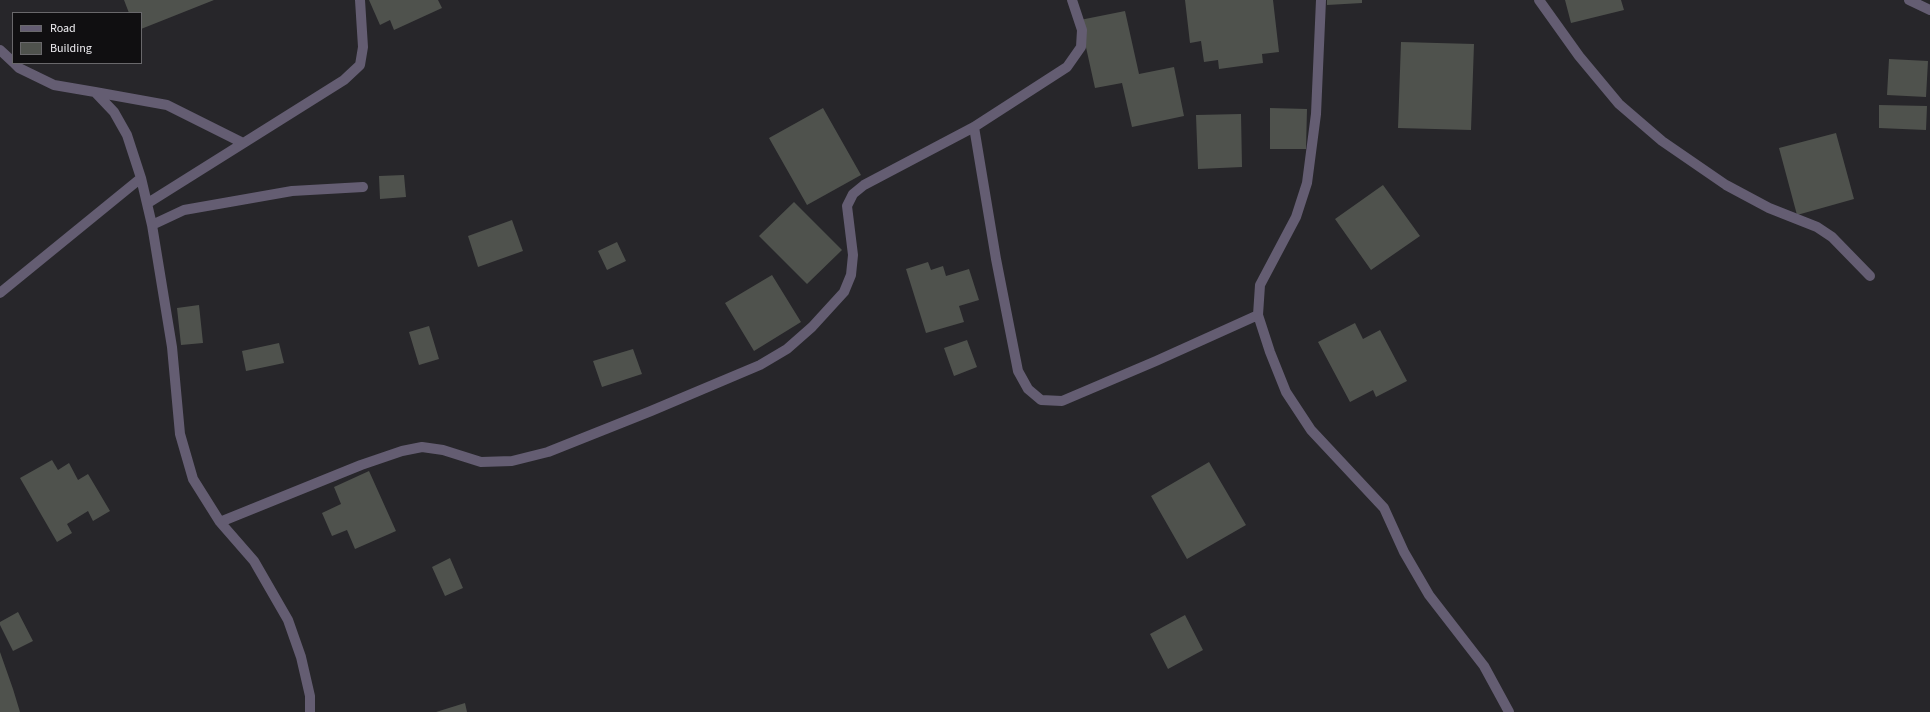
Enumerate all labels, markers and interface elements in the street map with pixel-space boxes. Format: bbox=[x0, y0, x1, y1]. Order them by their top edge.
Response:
legend bbox=[12, 12, 142, 64]
text: Road bbox=[50, 20, 76, 37]
text: Building bbox=[50, 40, 92, 57]

